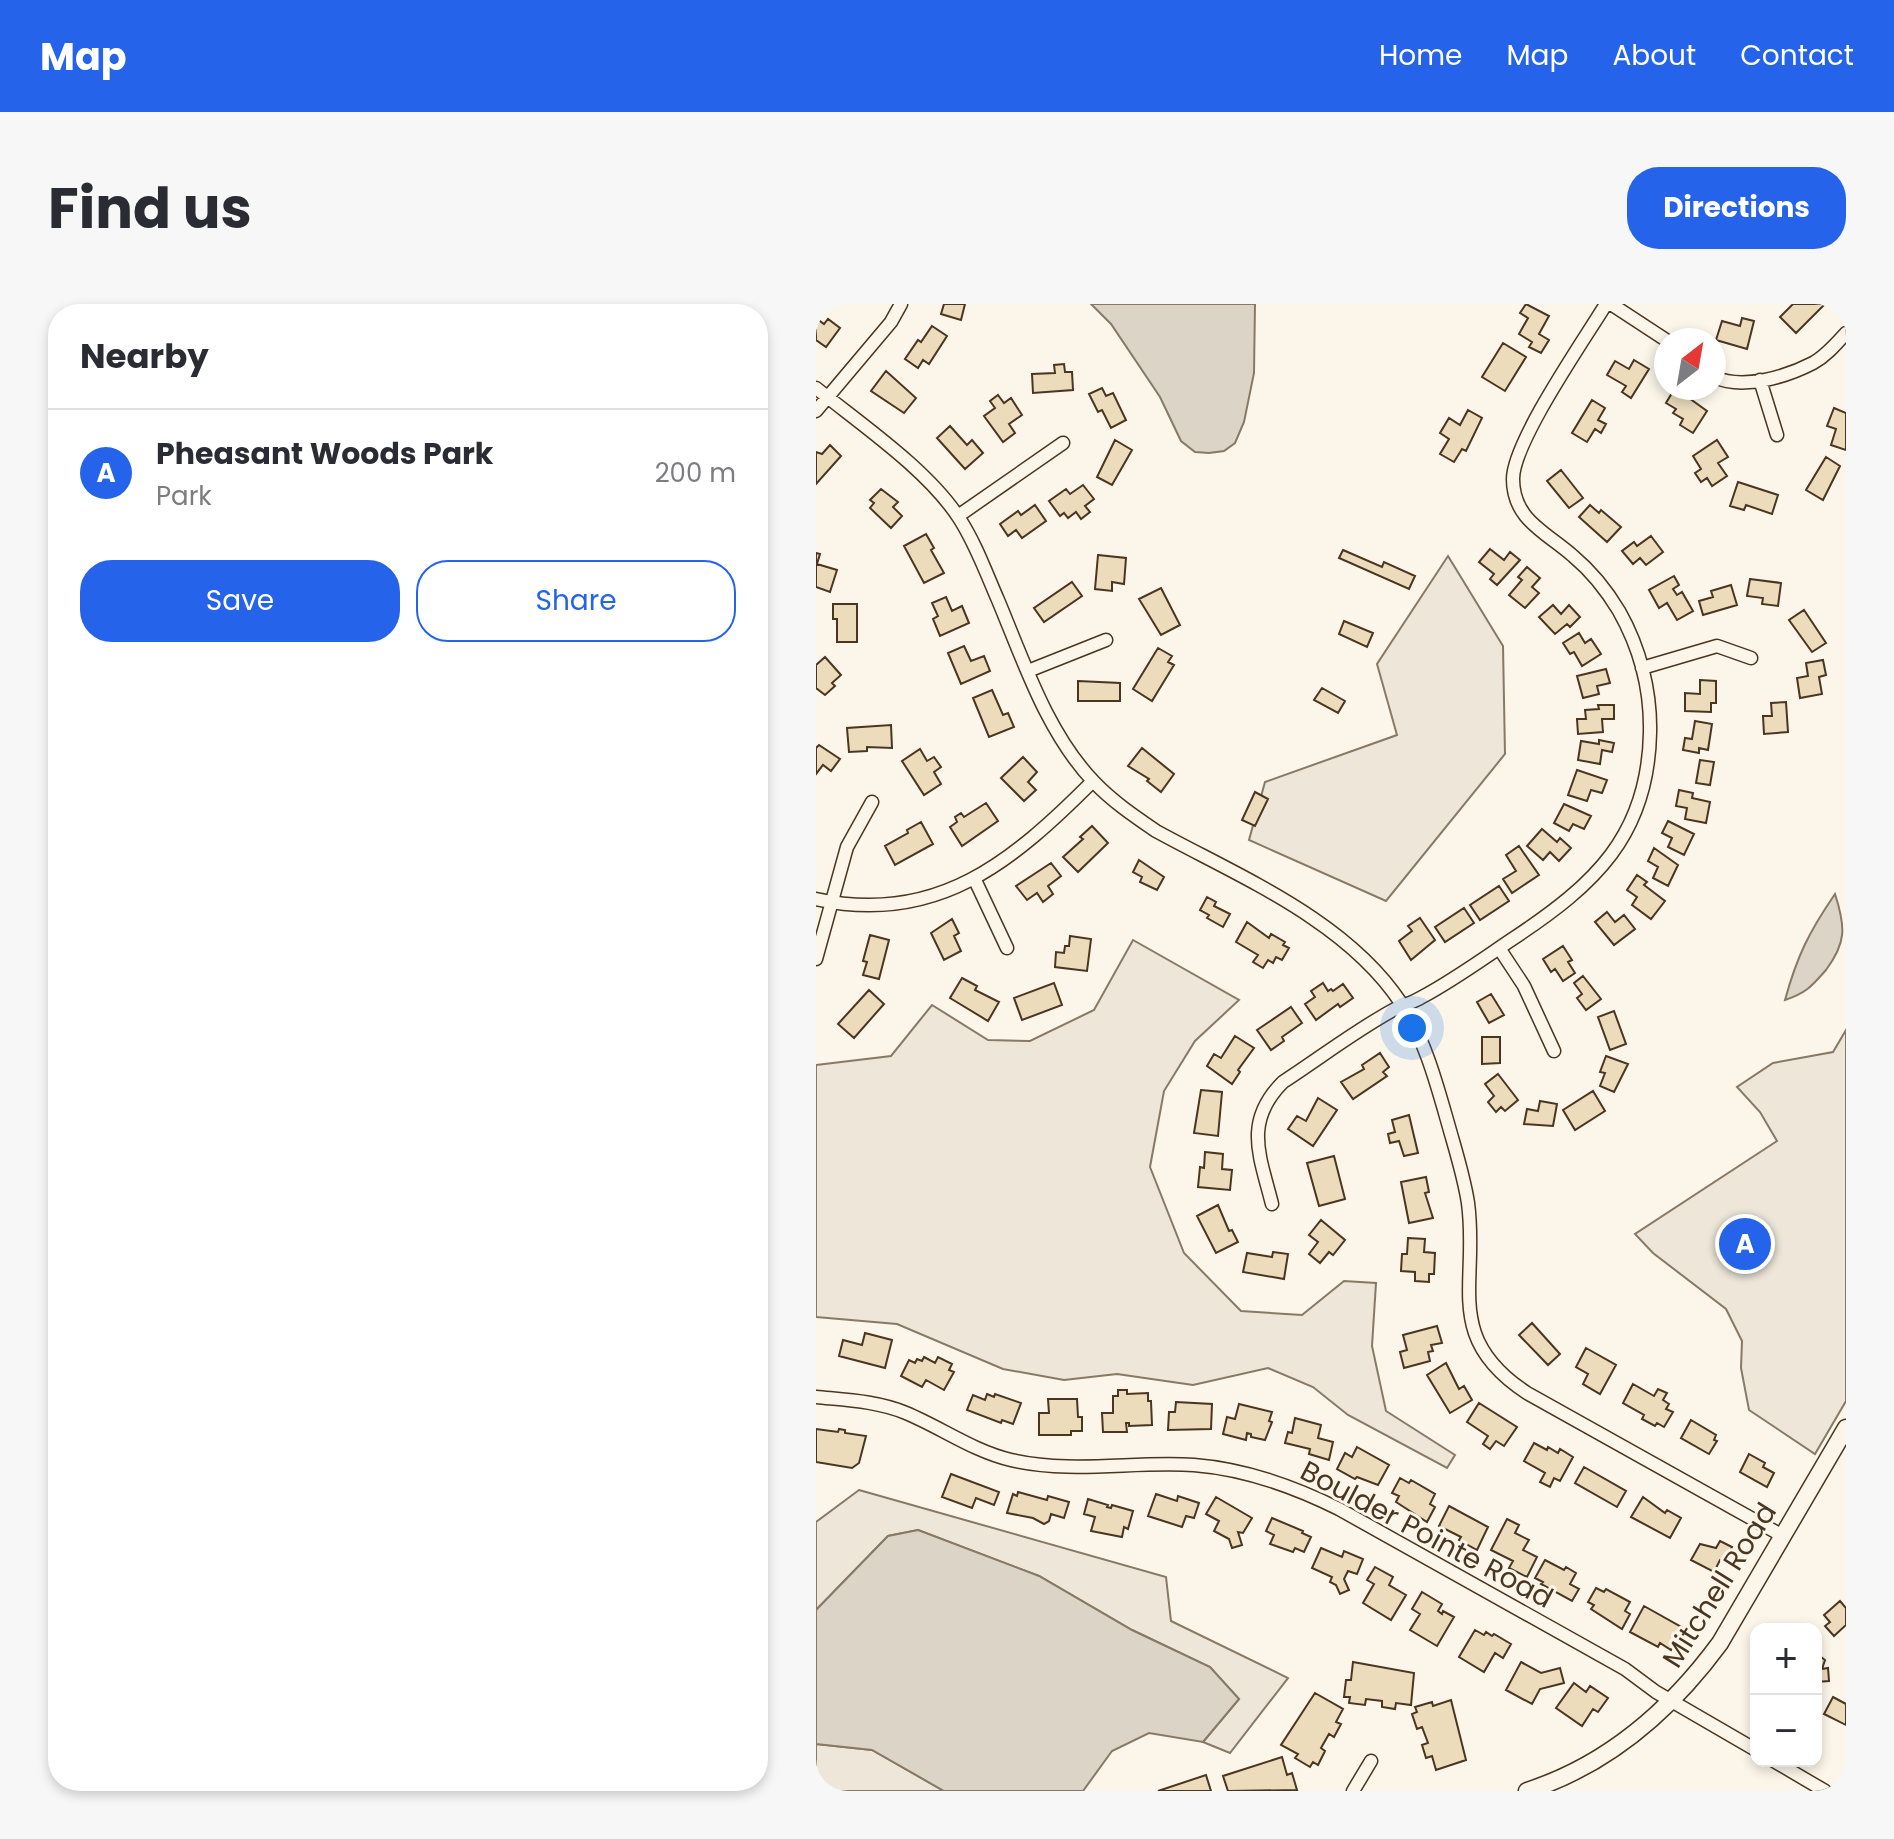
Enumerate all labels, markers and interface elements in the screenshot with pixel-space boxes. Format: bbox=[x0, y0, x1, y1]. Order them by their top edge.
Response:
text: Map bbox=[40, 30, 127, 83]
text: Home bbox=[1379, 36, 1462, 75]
text: Map bbox=[1506, 36, 1568, 75]
text: About bbox=[1612, 36, 1696, 75]
text: Contact bbox=[1740, 36, 1854, 75]
button: Directions bbox=[1627, 167, 1846, 249]
text: Find us bbox=[48, 169, 252, 248]
north arrow bbox=[1654, 328, 1726, 400]
text: Nearby bbox=[80, 332, 209, 380]
text: Pheasant Woods Park bbox=[156, 432, 493, 475]
text: A bbox=[96, 455, 116, 491]
text: 200 m bbox=[655, 455, 736, 491]
text: Park bbox=[156, 478, 212, 514]
button: Save bbox=[80, 560, 400, 642]
button: Share bbox=[416, 560, 736, 642]
your location bbox=[1392, 1008, 1432, 1048]
pin: A bbox=[1719, 1214, 1771, 1274]
street label: Boulder Pointe Road bbox=[1294, 1451, 1560, 1618]
street label: Mitchell Road bbox=[1653, 1495, 1786, 1675]
map controls bbox=[1750, 1623, 1822, 1767]
button: + bbox=[1750, 1623, 1822, 1695]
button: − bbox=[1750, 1695, 1822, 1767]

